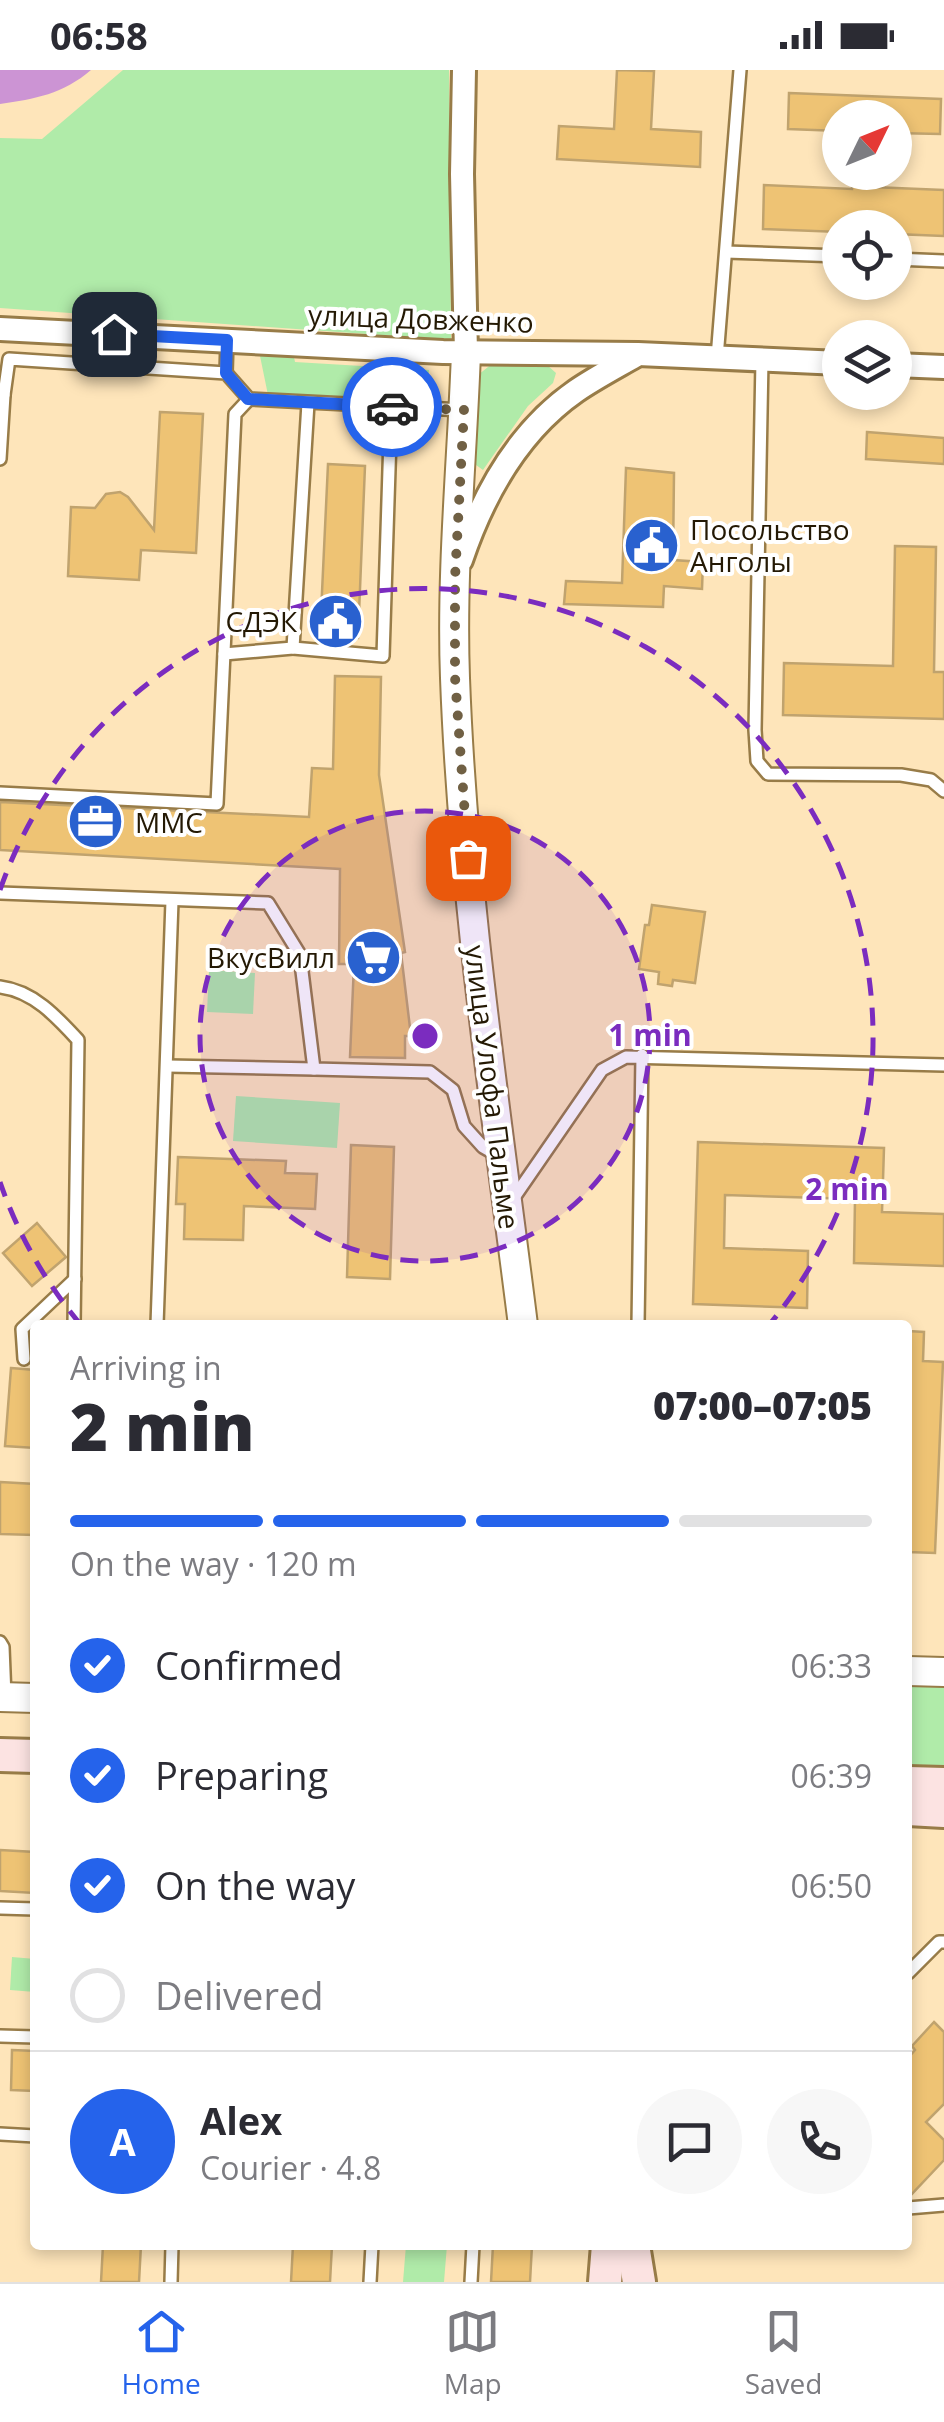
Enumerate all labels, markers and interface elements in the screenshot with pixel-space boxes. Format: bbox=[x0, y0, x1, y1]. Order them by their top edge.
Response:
text: 06:58 bbox=[50, 9, 148, 61]
north arrow bbox=[822, 100, 912, 190]
map controls bbox=[822, 100, 912, 410]
button: locate bbox=[822, 210, 912, 300]
pin bbox=[72, 292, 157, 377]
street label: улица Довженко bbox=[308, 295, 534, 341]
icon: home bbox=[87, 307, 142, 362]
button: layers bbox=[822, 320, 912, 410]
courier bbox=[342, 357, 442, 457]
icon: car bbox=[365, 380, 420, 435]
place label: Посольство Анголы bbox=[690, 510, 850, 580]
public building icon: Посольство Анголы bbox=[621, 515, 681, 575]
public building icon: СДЭК bbox=[306, 591, 366, 651]
place label: СДЭК bbox=[225, 602, 298, 640]
office icon: ММС bbox=[66, 792, 126, 852]
place label: ММС bbox=[135, 803, 203, 841]
pin bbox=[426, 816, 511, 901]
icon: bag bbox=[441, 831, 496, 886]
supermarket icon: ВкусВилл bbox=[344, 927, 404, 987]
place label: ВкусВилл bbox=[207, 938, 335, 976]
street label: улица Улофа Пальме bbox=[457, 943, 529, 1231]
text: 1 min bbox=[608, 1014, 692, 1055]
centre of rings bbox=[407, 1018, 443, 1054]
text: 2 min bbox=[805, 1168, 889, 1209]
text: Arriving in bbox=[70, 1346, 222, 1389]
text: 07:00–07:05 bbox=[653, 1379, 872, 1431]
text: 2 min bbox=[70, 1382, 255, 1470]
text: On the way · 120 m bbox=[70, 1542, 357, 1585]
icon: check bbox=[70, 1638, 125, 1693]
text: Confirmed bbox=[155, 1639, 343, 1691]
text: 06:33 bbox=[790, 1644, 872, 1687]
icon: check bbox=[70, 1748, 125, 1803]
text: Preparing bbox=[155, 1749, 328, 1801]
text: 06:39 bbox=[790, 1754, 872, 1797]
icon: check bbox=[70, 1858, 125, 1913]
text: On the way bbox=[155, 1859, 355, 1911]
text: 06:50 bbox=[790, 1864, 872, 1907]
text: Delivered bbox=[155, 1969, 324, 2021]
button: chat bbox=[637, 2089, 742, 2194]
button: phone bbox=[767, 2089, 872, 2194]
text: Alex bbox=[200, 2094, 282, 2146]
text: A bbox=[109, 2115, 136, 2167]
text: Courier · 4.8 bbox=[200, 2146, 381, 2189]
tab: Home bbox=[122, 2304, 201, 2402]
tab: Map bbox=[444, 2304, 502, 2402]
tab: Saved bbox=[745, 2304, 822, 2402]

